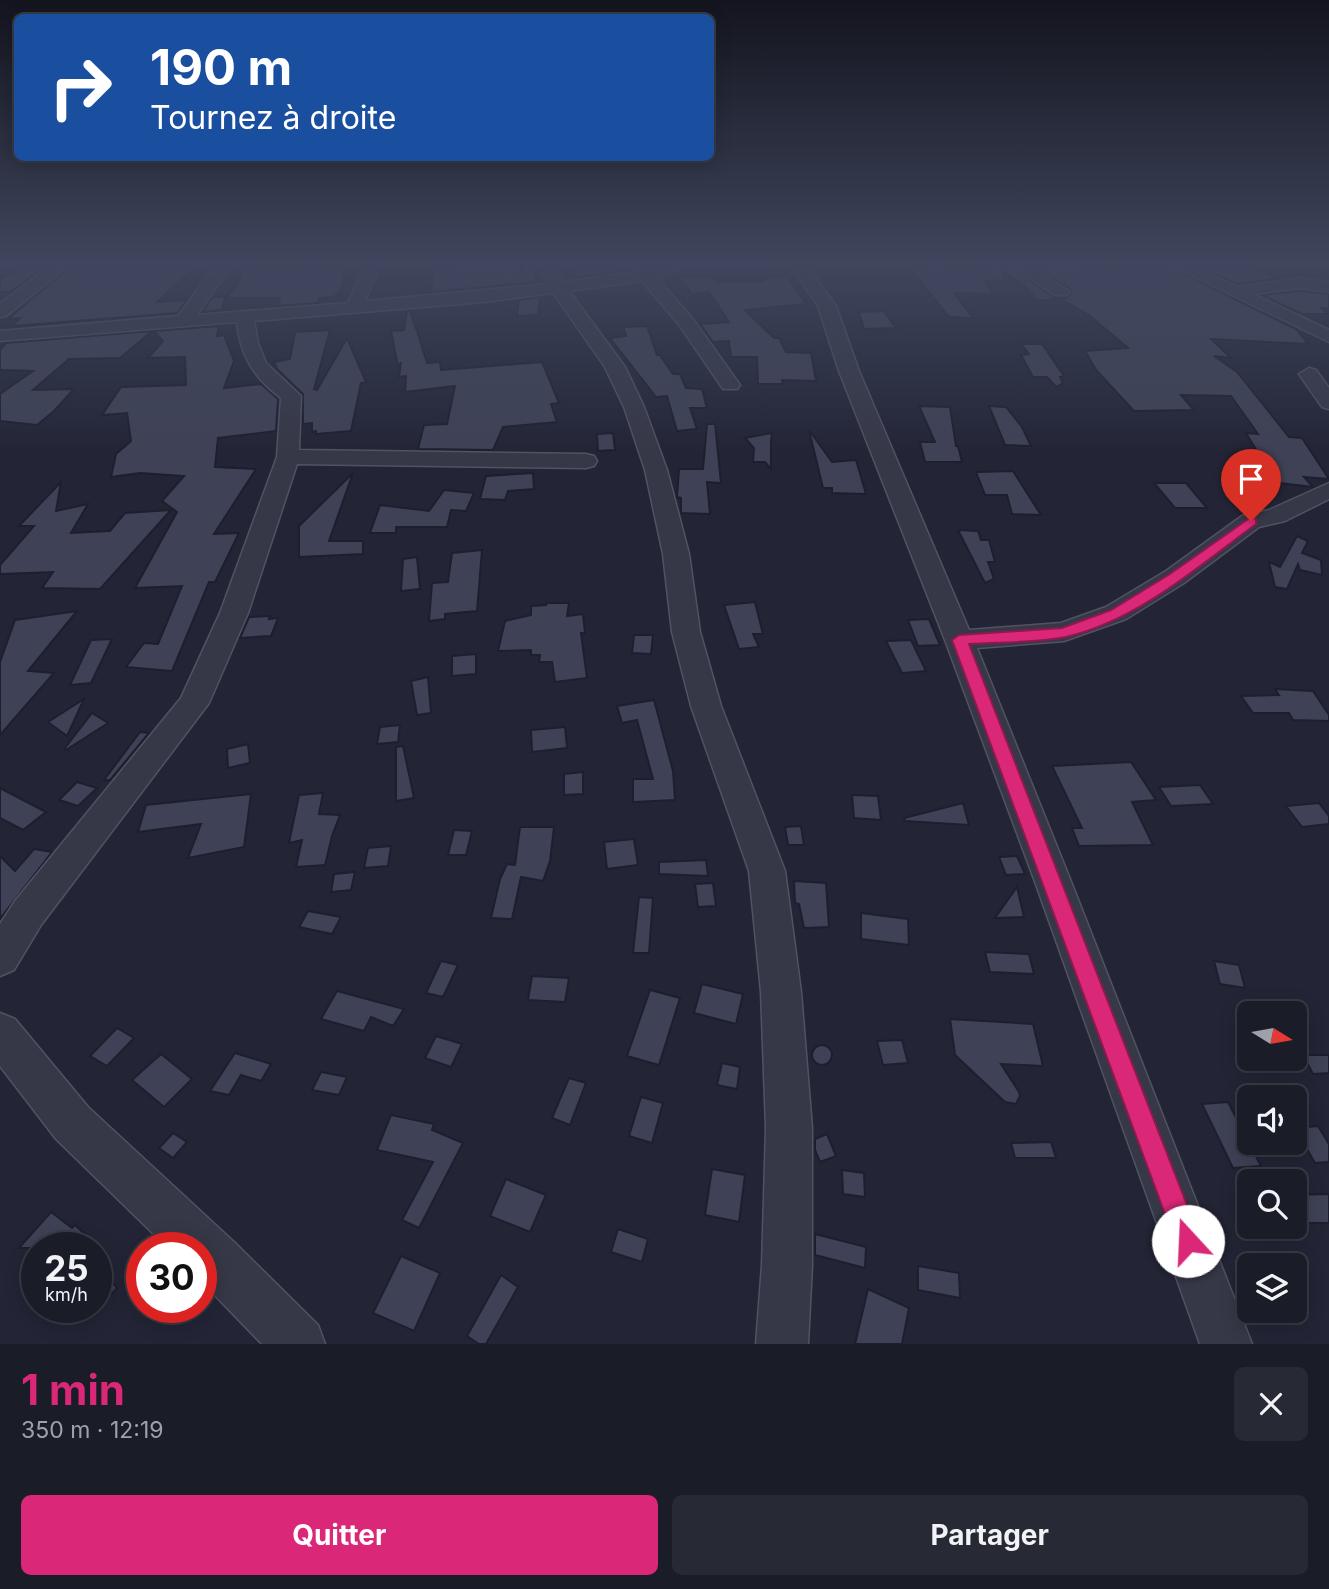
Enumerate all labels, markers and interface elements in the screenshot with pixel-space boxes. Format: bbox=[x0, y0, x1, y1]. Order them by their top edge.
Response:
text: 190 m bbox=[150, 38, 292, 97]
icon: right bbox=[35, 42, 126, 133]
text: Tournez à droite bbox=[150, 98, 396, 137]
pin bbox=[1221, 449, 1281, 521]
icon: arrive bbox=[1232, 460, 1270, 498]
north arrow bbox=[1237, 1001, 1307, 1071]
map controls bbox=[1237, 1001, 1307, 1323]
button: sound bbox=[1237, 1085, 1307, 1155]
button: search bbox=[1237, 1169, 1307, 1239]
position arrow bbox=[1151, 1204, 1225, 1278]
speed limit sign: 30 bbox=[126, 1232, 217, 1323]
text: 25 bbox=[44, 1247, 89, 1289]
button: layers bbox=[1237, 1253, 1307, 1323]
text: km/h bbox=[45, 1284, 88, 1305]
text: 1 min bbox=[21, 1364, 125, 1415]
button: close bbox=[1234, 1367, 1308, 1441]
text: 350 m · 12:19 bbox=[21, 1416, 164, 1444]
button: Quitter bbox=[21, 1495, 658, 1575]
button: Partager bbox=[672, 1495, 1308, 1575]

